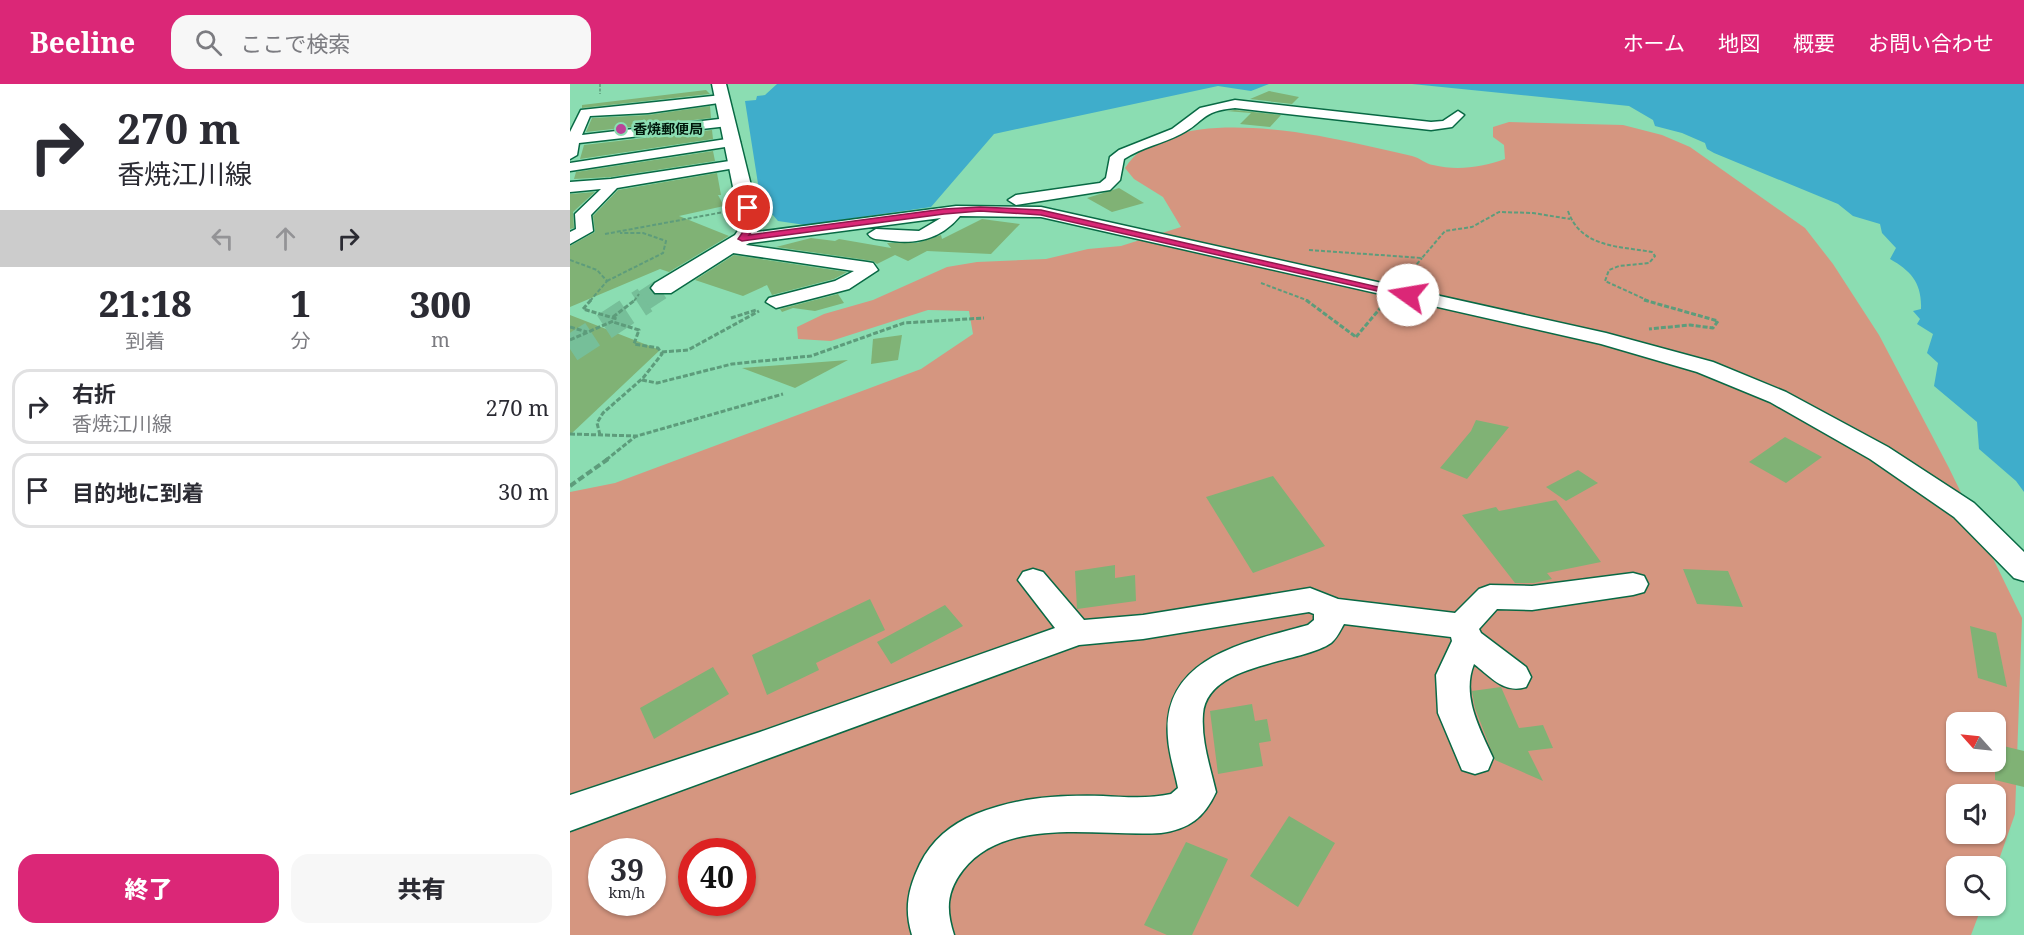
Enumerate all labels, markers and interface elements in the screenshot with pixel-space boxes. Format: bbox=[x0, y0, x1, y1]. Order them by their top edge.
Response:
search box bbox=[171, 15, 591, 69]
text: Beeline bbox=[30, 23, 135, 61]
icon: search bbox=[192, 26, 225, 59]
text: ここで検索 bbox=[240, 28, 350, 58]
text: ホーム bbox=[1623, 29, 1685, 57]
text: 地図 bbox=[1718, 29, 1760, 57]
text: 概要 bbox=[1793, 29, 1835, 57]
text: お問い合わせ bbox=[1868, 29, 1994, 57]
text: 270 m bbox=[117, 99, 241, 156]
icon: right bbox=[18, 108, 96, 186]
place label: 香焼郵便局 bbox=[633, 119, 703, 138]
marker: 香焼郵便局 bbox=[614, 122, 628, 136]
text: 香焼江川線 bbox=[117, 155, 252, 192]
pin bbox=[722, 182, 773, 233]
icon: arrive bbox=[731, 191, 764, 224]
icon: left bbox=[206, 222, 239, 255]
icon: ahead bbox=[269, 222, 302, 255]
icon: right bbox=[332, 222, 365, 255]
position arrow bbox=[1376, 263, 1440, 327]
text: 21:18 bbox=[99, 279, 192, 328]
text: 1 bbox=[291, 279, 311, 328]
text: 300 bbox=[410, 280, 471, 329]
text: m bbox=[431, 326, 450, 353]
text: 到着 bbox=[125, 327, 165, 354]
text: 分 bbox=[291, 327, 311, 354]
text: 右折 bbox=[72, 378, 116, 408]
icon: right bbox=[21, 390, 54, 423]
text: 270 m bbox=[486, 392, 549, 422]
text: 香焼江川線 bbox=[72, 410, 172, 437]
icon: arrive bbox=[21, 474, 54, 507]
text: 30 m bbox=[498, 476, 549, 506]
text: 目的地に到着 bbox=[72, 477, 204, 507]
north arrow bbox=[1946, 712, 2006, 772]
map controls bbox=[1946, 712, 2006, 916]
button: sound bbox=[1946, 784, 2006, 844]
speed limit sign: 40 bbox=[678, 838, 756, 916]
text: 39 bbox=[610, 849, 644, 890]
button: 終了 bbox=[18, 854, 279, 923]
button: 共有 bbox=[291, 854, 552, 923]
button: search bbox=[1946, 856, 2006, 916]
text: km/h bbox=[609, 882, 645, 902]

